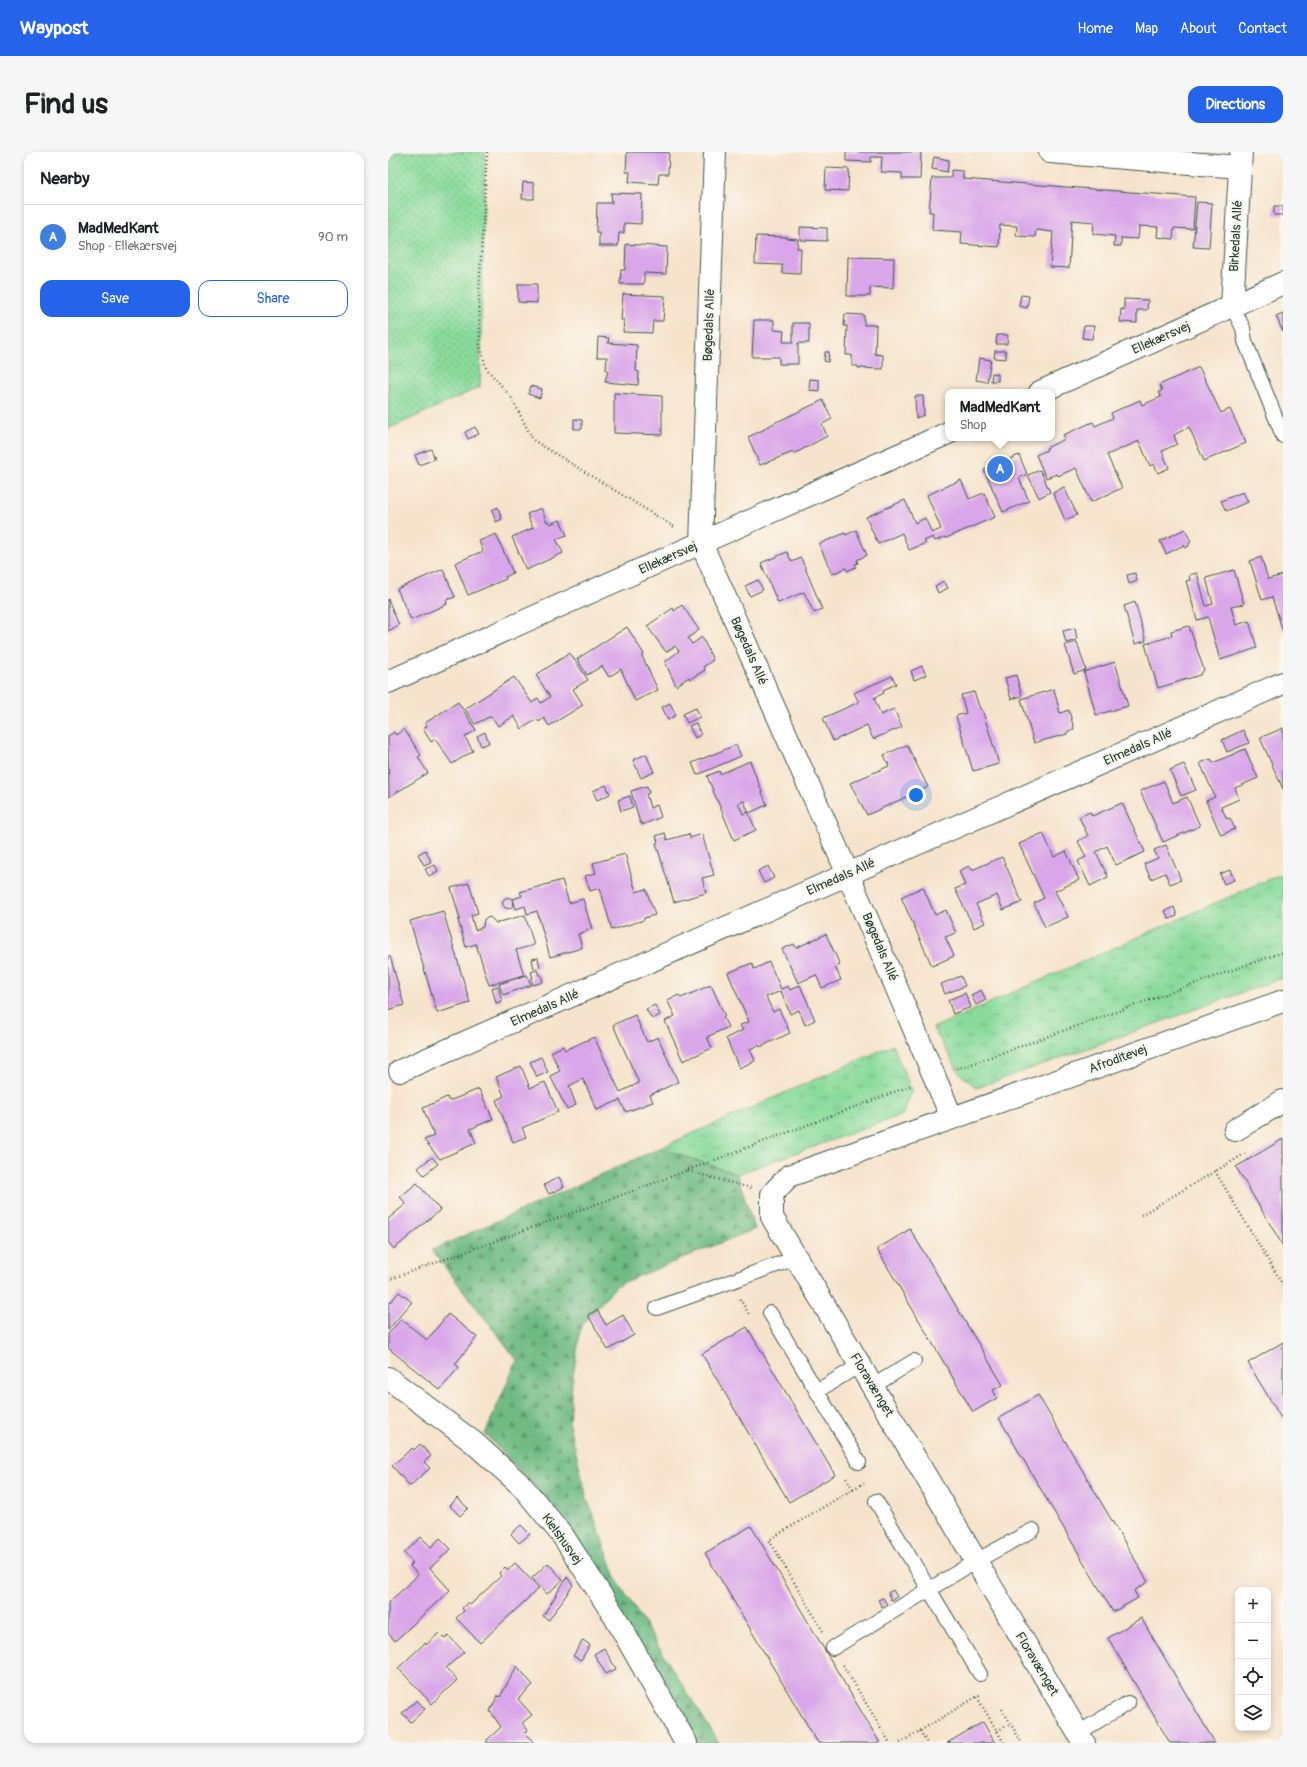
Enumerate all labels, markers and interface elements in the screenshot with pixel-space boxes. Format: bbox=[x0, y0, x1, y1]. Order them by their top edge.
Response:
text: Waypost bbox=[20, 16, 89, 40]
text: Home bbox=[1078, 20, 1113, 37]
text: Map bbox=[1135, 20, 1158, 37]
text: About bbox=[1180, 20, 1216, 37]
text: Contact bbox=[1238, 20, 1287, 37]
button: Directions bbox=[1188, 86, 1283, 123]
text: Find us bbox=[24, 87, 108, 122]
text: Nearby bbox=[40, 168, 89, 189]
street label: Birkedals Allé bbox=[1226, 200, 1246, 272]
text: MadMedKant bbox=[78, 219, 159, 238]
text: A bbox=[49, 229, 57, 245]
text: 90 m bbox=[318, 229, 348, 245]
text: Shop · Ellekærsvej bbox=[78, 238, 177, 254]
button: Save bbox=[40, 280, 190, 317]
button: Share bbox=[198, 280, 348, 317]
street label: Bøgedals Allé bbox=[700, 288, 718, 362]
street label: Ellekærsvej bbox=[1129, 318, 1193, 358]
popup bbox=[945, 389, 1055, 441]
text: MadMedKant bbox=[960, 398, 1040, 417]
text: Shop bbox=[960, 417, 987, 433]
pin: A bbox=[987, 454, 1013, 484]
street label: Ellekærsvej bbox=[636, 538, 700, 578]
street label: Bøgedals Allé bbox=[727, 614, 771, 688]
street label: Elmedals Allé bbox=[1101, 725, 1175, 769]
your location bbox=[906, 785, 926, 805]
street label: Elmedals Allé bbox=[804, 855, 878, 899]
street label: Bøgedals Allé bbox=[858, 910, 902, 984]
street label: Elmedals Allé bbox=[508, 986, 582, 1030]
street label: Afroditevej bbox=[1087, 1041, 1149, 1077]
street label: Floravænget bbox=[847, 1350, 898, 1421]
street label: Kielshusvej bbox=[538, 1510, 586, 1568]
map controls bbox=[1235, 1587, 1271, 1731]
button: + bbox=[1235, 1587, 1271, 1623]
button: − bbox=[1235, 1623, 1271, 1659]
street label: Floravænget bbox=[1012, 1629, 1063, 1700]
button: locate bbox=[1235, 1659, 1271, 1695]
button: layers bbox=[1235, 1695, 1271, 1731]

